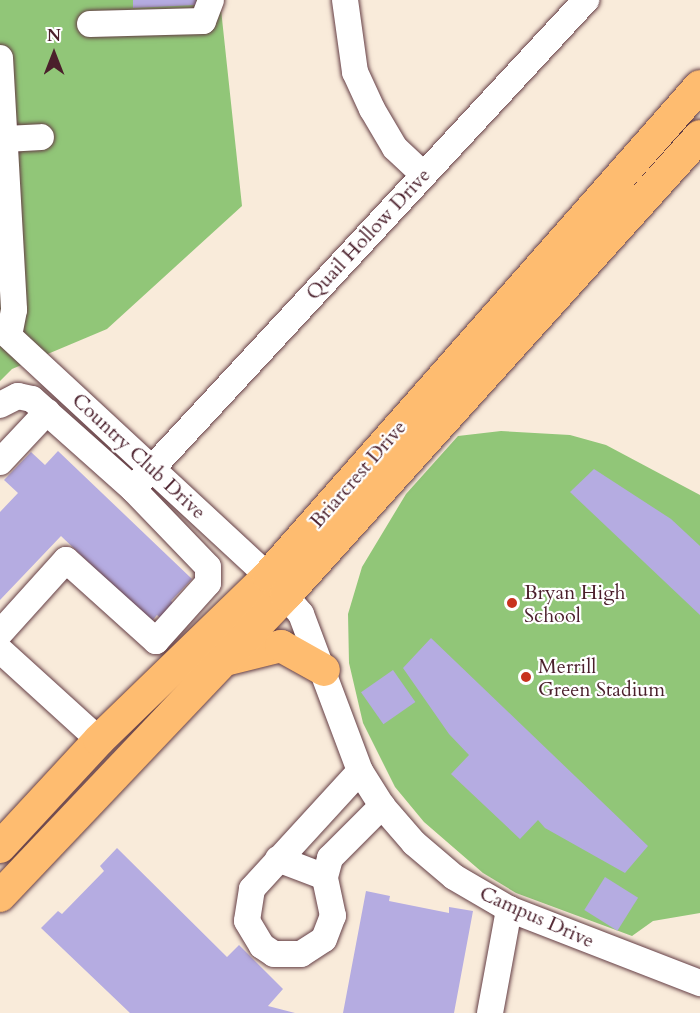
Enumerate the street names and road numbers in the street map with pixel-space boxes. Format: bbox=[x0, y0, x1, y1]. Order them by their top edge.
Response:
street label: Quail Hollow Drive bbox=[301, 163, 435, 305]
street label: Country Club Drive bbox=[67, 388, 211, 524]
street label: Briarcrest Drive bbox=[305, 415, 411, 533]
street label: Campus Drive bbox=[476, 881, 598, 953]

